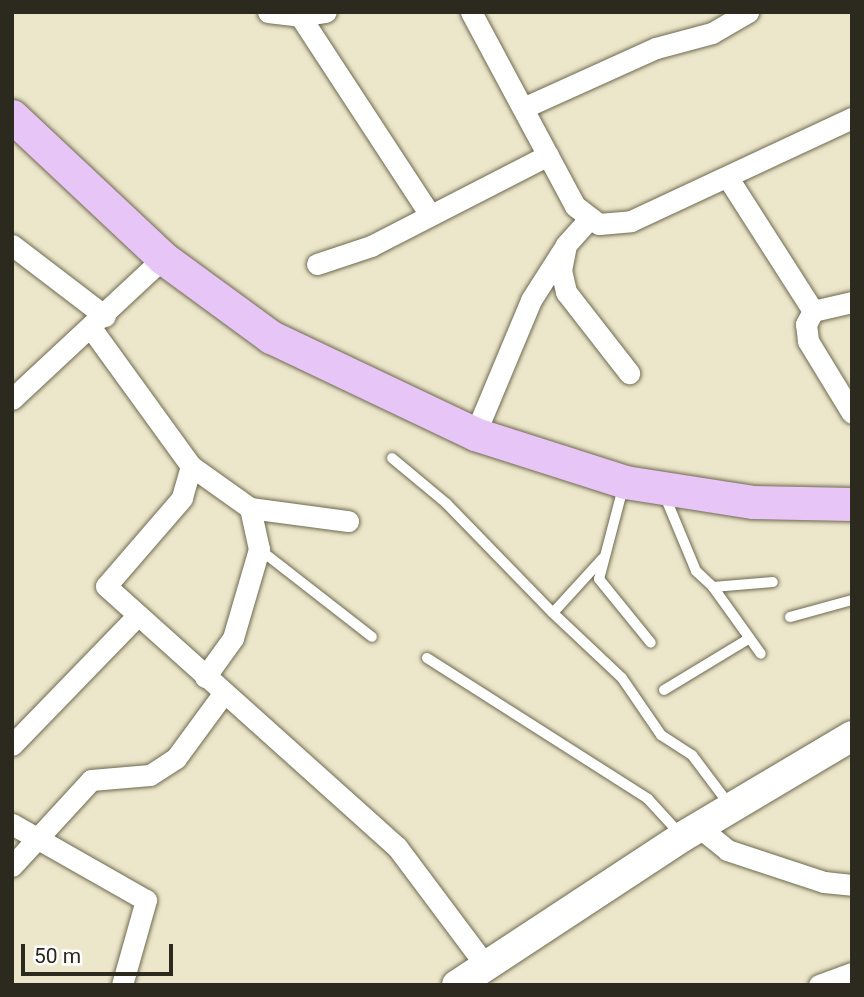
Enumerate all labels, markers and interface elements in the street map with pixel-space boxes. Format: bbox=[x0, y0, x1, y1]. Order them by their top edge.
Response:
scale bar bbox=[24, 930, 177, 974]
text: 50 m bbox=[34, 944, 81, 968]

